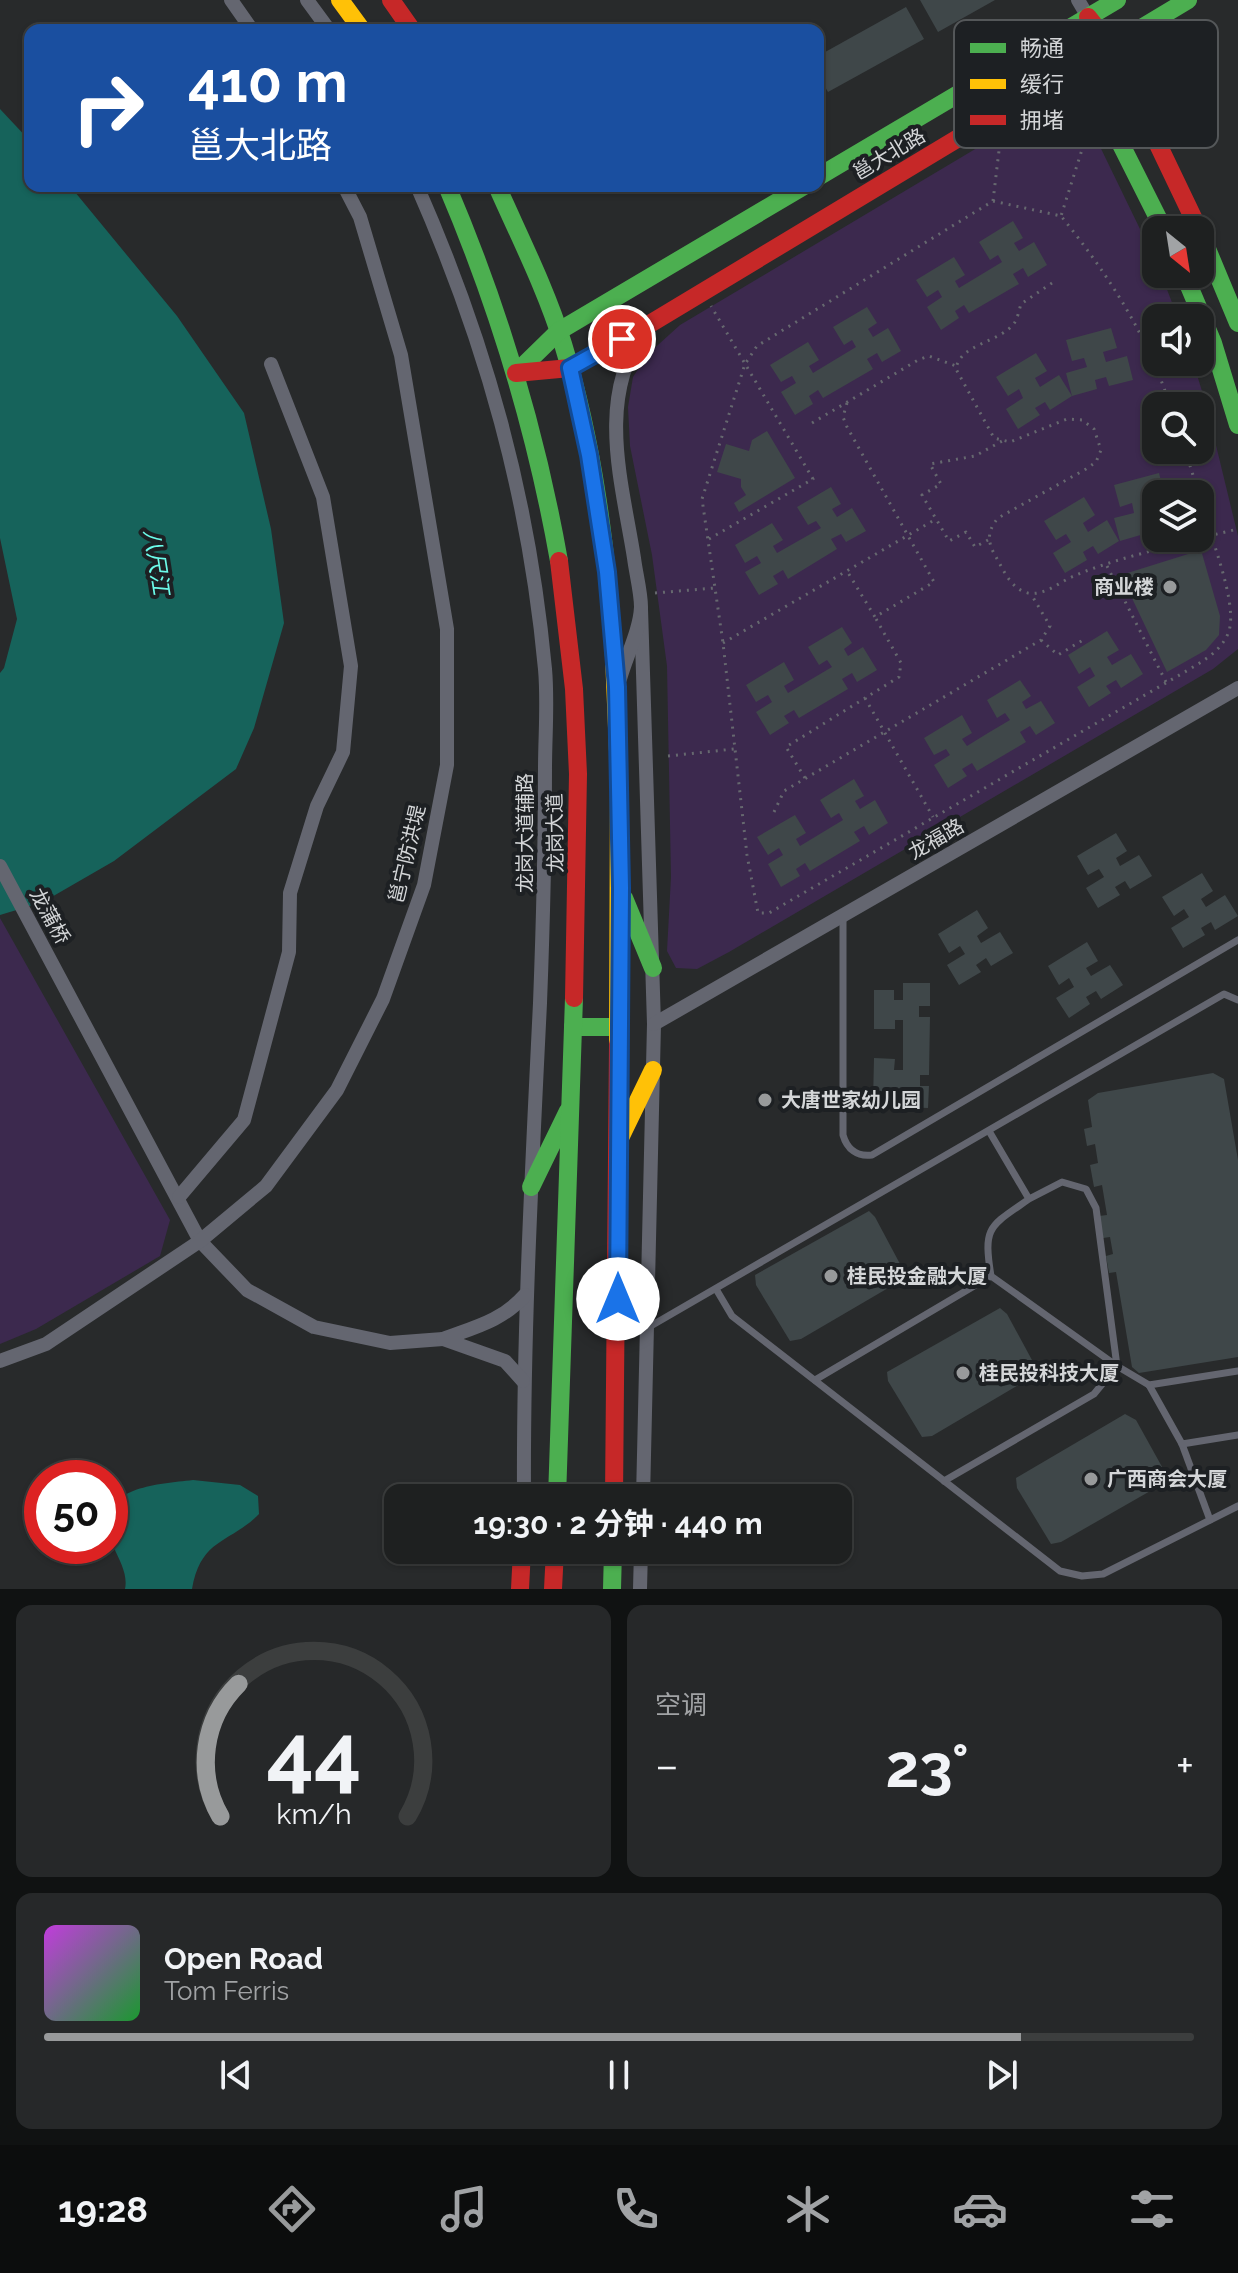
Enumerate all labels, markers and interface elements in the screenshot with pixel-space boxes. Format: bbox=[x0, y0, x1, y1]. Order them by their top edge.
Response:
legend bbox=[954, 20, 1218, 148]
text: 畅通 bbox=[1020, 35, 1064, 61]
text: 410 m bbox=[188, 49, 348, 115]
icon: right bbox=[56, 56, 160, 160]
text: 缓行 bbox=[1020, 71, 1064, 97]
text: 拥堵 bbox=[1020, 107, 1064, 133]
street label: 邕大北路 bbox=[849, 123, 929, 185]
text: 邕大北路 bbox=[188, 124, 332, 166]
north arrow bbox=[1142, 216, 1214, 288]
map controls bbox=[1142, 216, 1214, 552]
button: sound bbox=[1142, 304, 1214, 376]
pin bbox=[588, 305, 656, 373]
icon: arrive bbox=[600, 317, 644, 361]
button: search bbox=[1142, 392, 1214, 464]
button: layers bbox=[1142, 480, 1214, 552]
water label: 八尺江 bbox=[139, 527, 175, 599]
place label: 商业楼 bbox=[1094, 575, 1154, 599]
marker: 商业楼 bbox=[1161, 578, 1179, 596]
street label: 龙岗大道辅路 bbox=[513, 773, 537, 893]
street label: 龙岗大道 bbox=[542, 793, 568, 873]
street label: 邕宁防洪堤 bbox=[384, 803, 430, 905]
street label: 龙福路 bbox=[904, 814, 968, 864]
street label: 龙蒲桥 bbox=[25, 884, 75, 948]
place label: 大唐世家幼儿园 bbox=[781, 1088, 921, 1112]
marker: 大唐世家幼儿园 bbox=[756, 1091, 774, 1109]
position arrow bbox=[576, 1257, 660, 1341]
place label: 桂民投金融大厦 bbox=[847, 1264, 987, 1288]
marker: 桂民投金融大厦 bbox=[822, 1267, 840, 1285]
place label: 桂民投科技大厦 bbox=[979, 1361, 1119, 1385]
marker: 桂民投科技大厦 bbox=[954, 1364, 972, 1382]
speed limit sign: 50 bbox=[24, 1460, 128, 1564]
place label: 广西商会大厦 bbox=[1107, 1467, 1227, 1491]
marker: 广西商会大厦 bbox=[1082, 1470, 1100, 1488]
text: 19:30 · 2 分钟 · 440 m bbox=[473, 1506, 763, 1541]
text: 空调 bbox=[655, 1690, 707, 1720]
text: 44 bbox=[266, 1705, 361, 1802]
text: 23° bbox=[885, 1731, 969, 1801]
text: − bbox=[655, 1740, 679, 1791]
text: + bbox=[1176, 1740, 1194, 1791]
text: km/h bbox=[276, 1797, 351, 1831]
text: Open Road bbox=[164, 1941, 323, 1976]
text: Tom Ferris bbox=[164, 1976, 289, 2006]
icon: previous bbox=[214, 2053, 258, 2097]
icon: pause bbox=[597, 2053, 641, 2097]
icon: next bbox=[980, 2053, 1024, 2097]
icon: directions bbox=[264, 2181, 320, 2237]
icon: music bbox=[436, 2181, 492, 2237]
icon: phone bbox=[608, 2181, 664, 2237]
icon: climate bbox=[780, 2181, 836, 2237]
icon: car bbox=[952, 2181, 1008, 2237]
icon: filters bbox=[1124, 2181, 1180, 2237]
text: 19:28 bbox=[58, 2188, 148, 2230]

